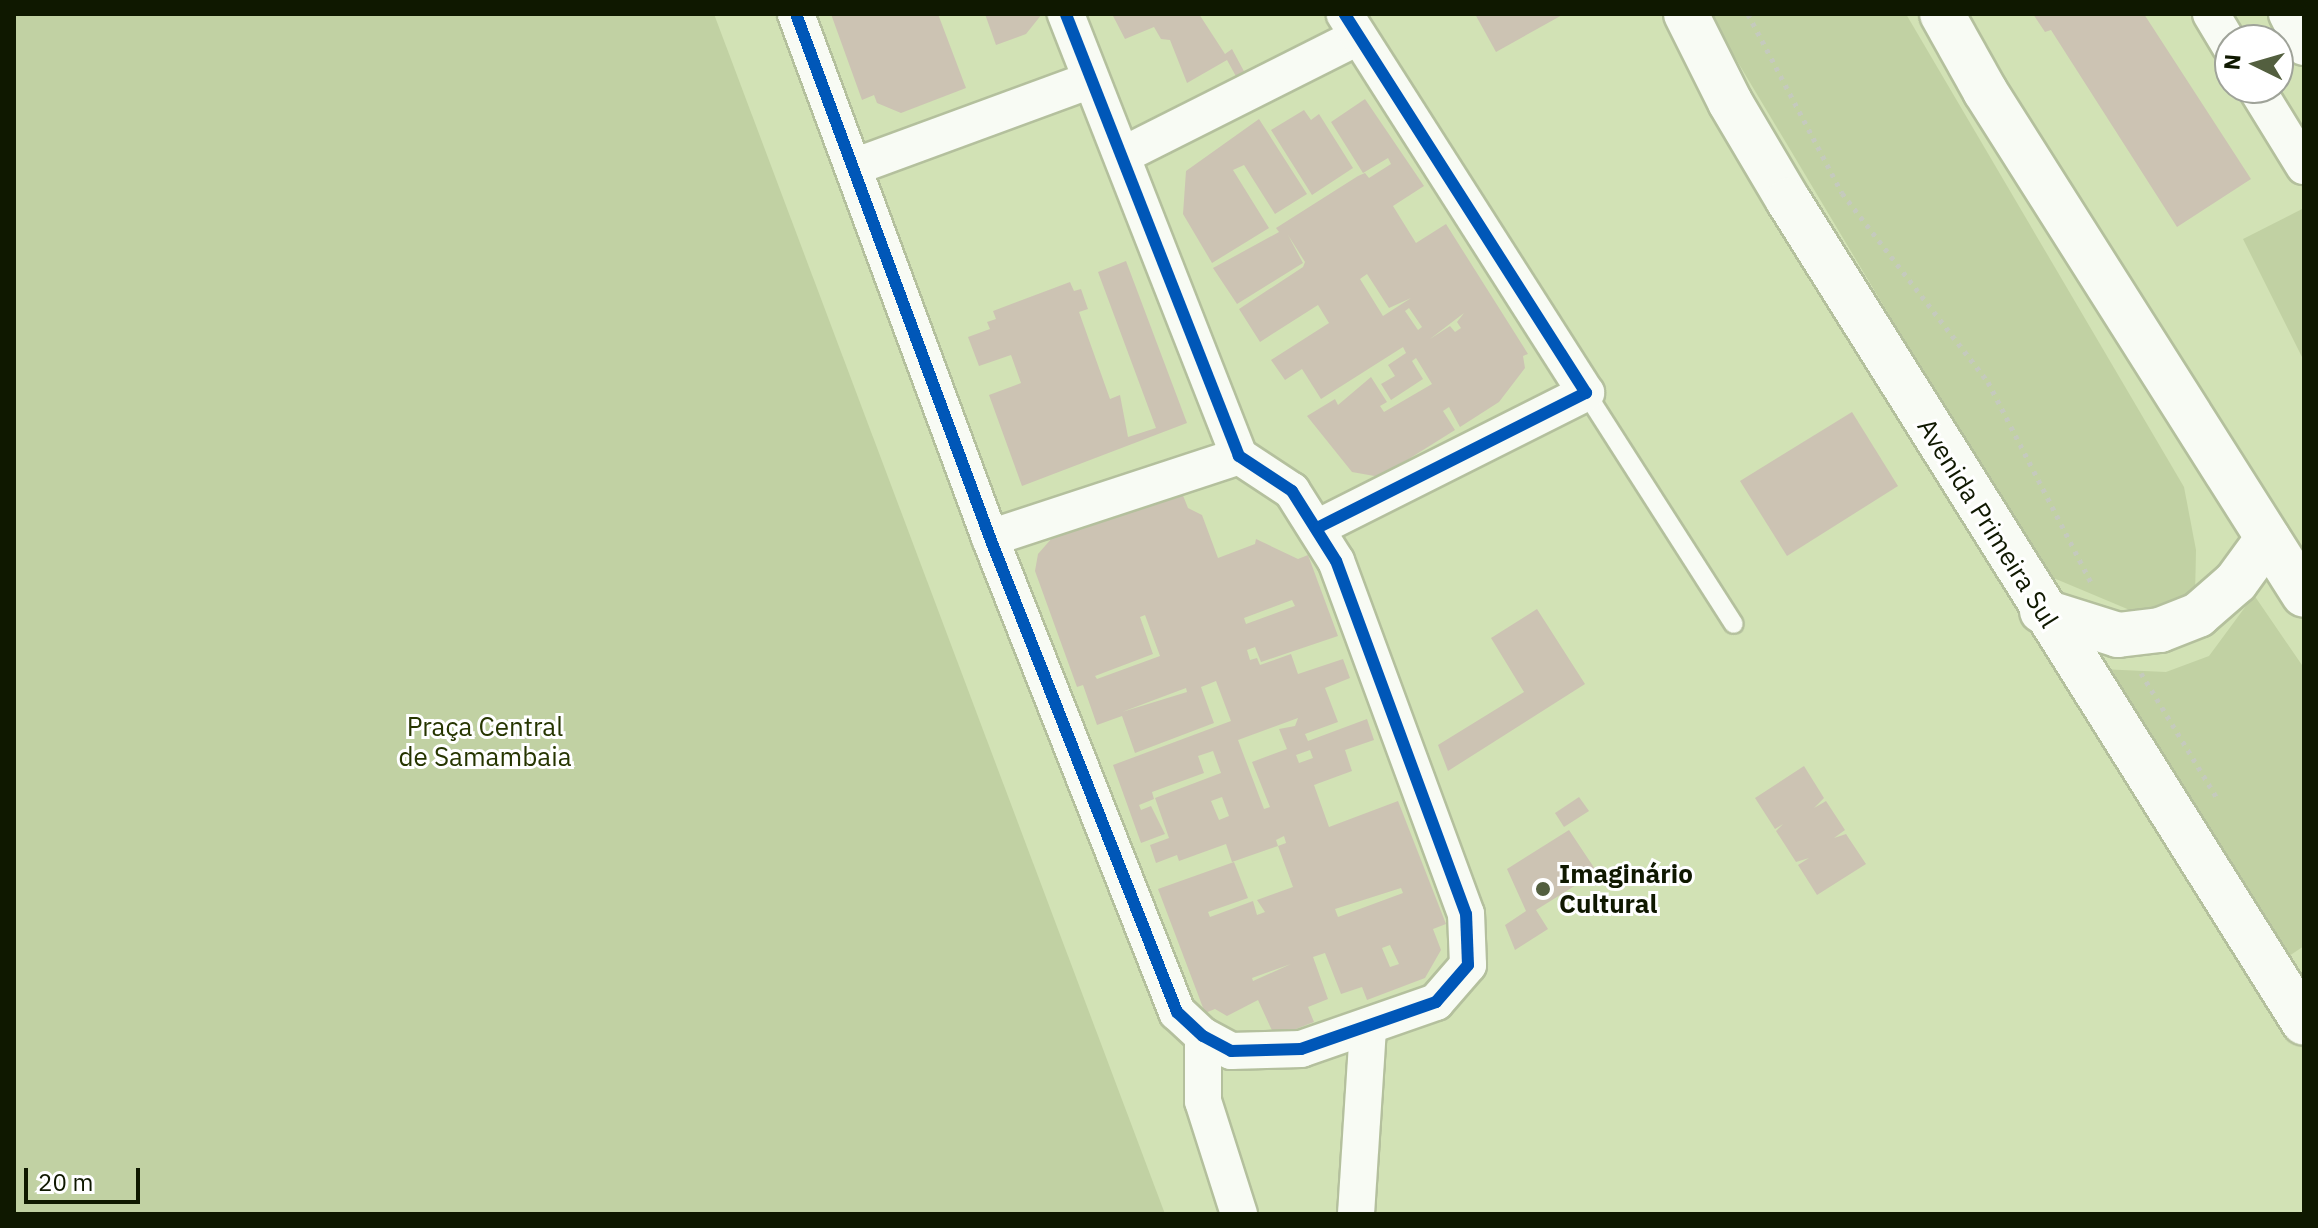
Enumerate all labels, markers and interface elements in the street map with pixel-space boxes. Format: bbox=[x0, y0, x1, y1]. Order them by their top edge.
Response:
north arrow bbox=[2214, 24, 2294, 104]
text: N bbox=[2216, 53, 2247, 71]
street label: Avenida Primeira Sul bbox=[1911, 413, 2065, 633]
park label: Praça Central de Samambaia bbox=[398, 711, 572, 772]
place label: Imaginário Cultural bbox=[1559, 858, 1693, 920]
marker: Imaginário Cultural bbox=[1534, 880, 1552, 898]
scale bar bbox=[28, 1152, 144, 1202]
text: 20 m bbox=[38, 1166, 93, 1198]

